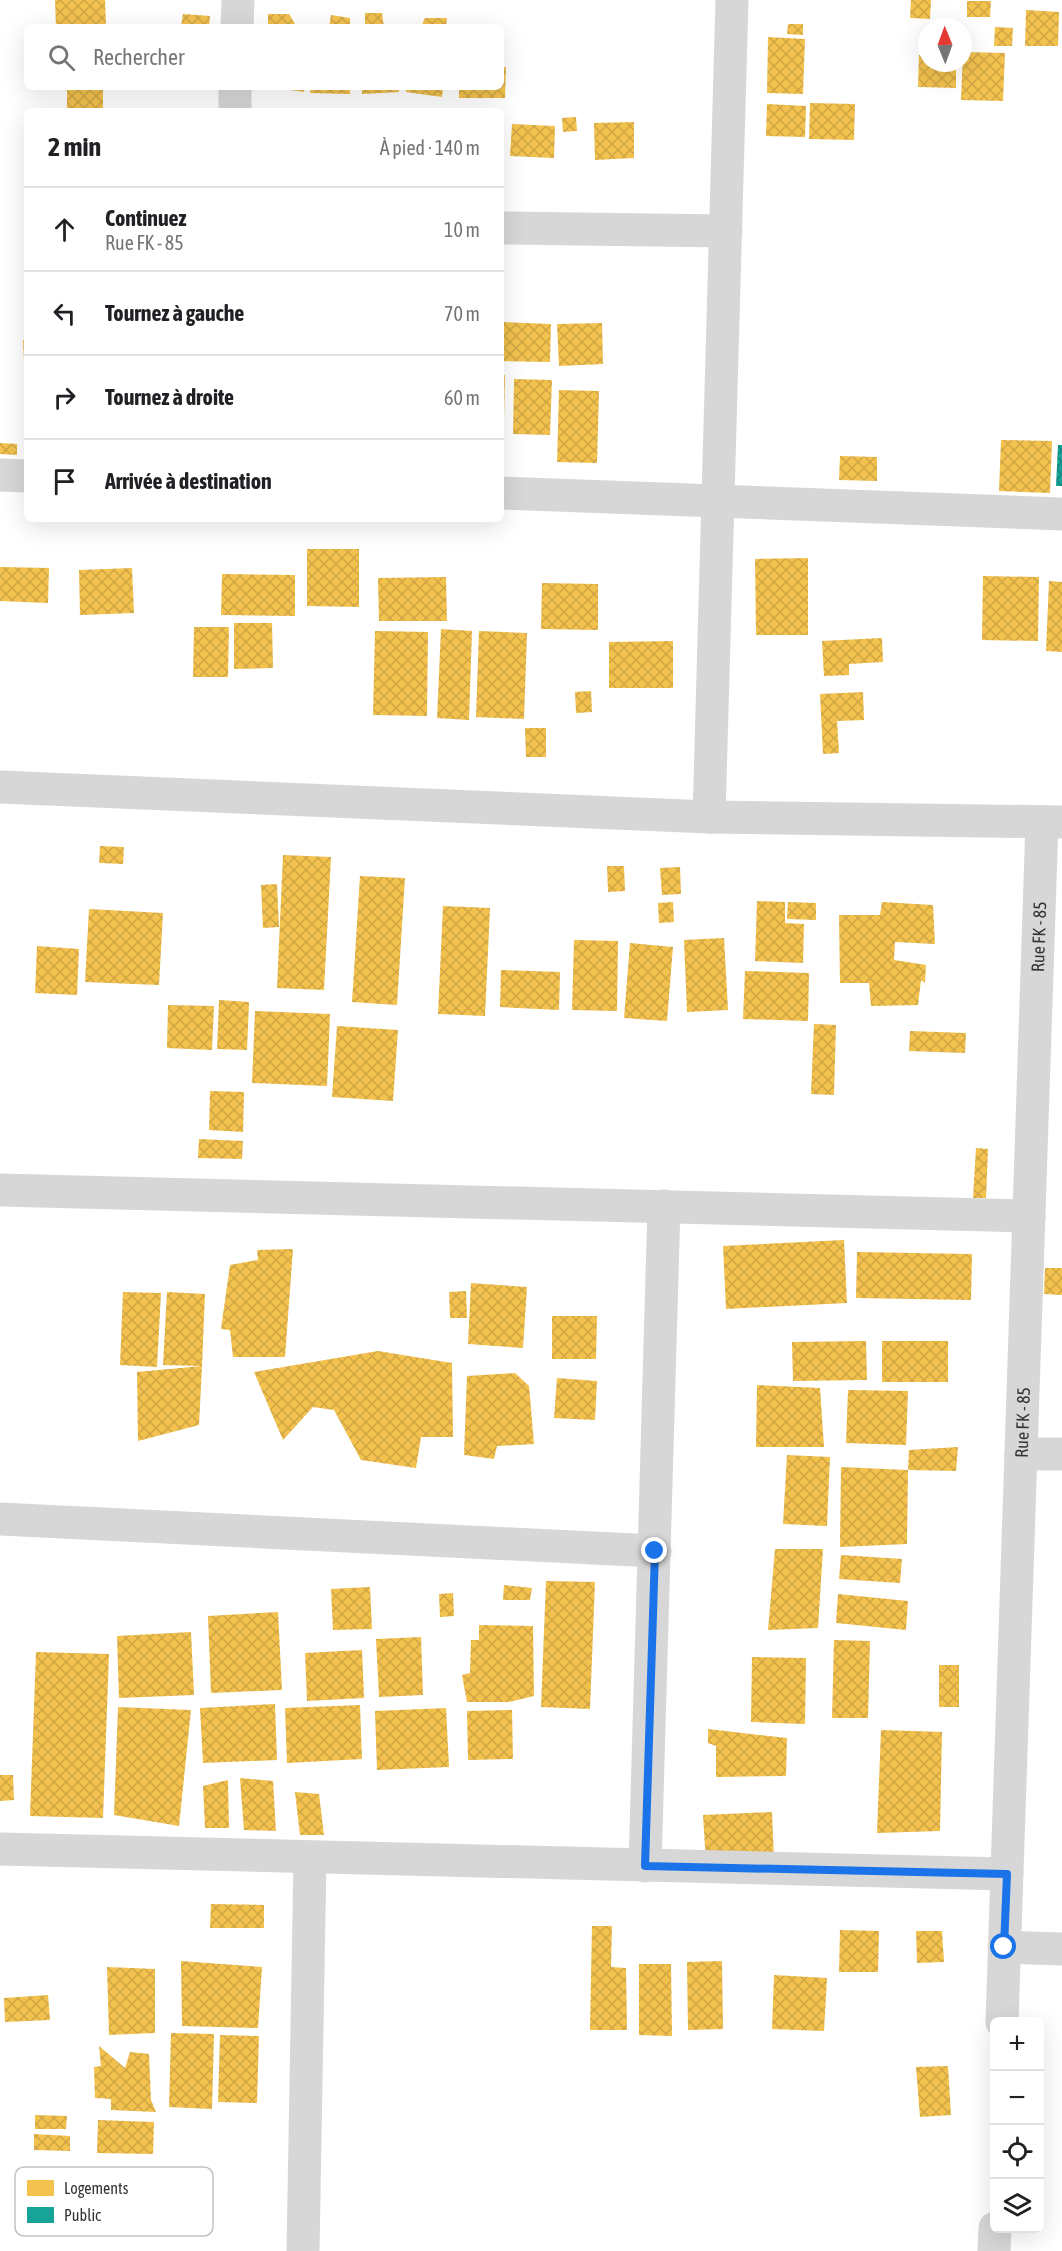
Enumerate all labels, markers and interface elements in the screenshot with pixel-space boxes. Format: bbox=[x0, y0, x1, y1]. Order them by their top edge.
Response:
north arrow bbox=[918, 18, 972, 72]
search box bbox=[24, 24, 504, 90]
icon: search bbox=[45, 41, 78, 74]
text: Rechercher bbox=[93, 44, 184, 70]
text: 2 min bbox=[48, 132, 101, 162]
text: À pied · 140 m bbox=[380, 136, 480, 159]
text: Continuez bbox=[105, 205, 187, 231]
icon: ahead bbox=[48, 213, 81, 246]
text: 10 m bbox=[444, 218, 480, 241]
text: Rue FK - 85 bbox=[105, 231, 184, 254]
icon: left bbox=[48, 297, 81, 330]
text: Tournez à gauche bbox=[105, 300, 244, 326]
text: 70 m bbox=[444, 302, 480, 325]
icon: right bbox=[48, 381, 81, 414]
text: Tournez à droite bbox=[105, 384, 234, 410]
text: 60 m bbox=[444, 386, 480, 409]
icon: arrive bbox=[48, 465, 81, 498]
text: Arrivée à destination bbox=[105, 468, 272, 494]
street label: Rue FK - 85 bbox=[1027, 901, 1050, 972]
street label: Rue FK - 85 bbox=[1010, 1387, 1034, 1458]
route end bbox=[641, 1537, 667, 1563]
route start bbox=[990, 1933, 1016, 1959]
map controls bbox=[990, 2017, 1044, 2233]
button: + bbox=[990, 2017, 1044, 2071]
button: − bbox=[990, 2071, 1044, 2125]
button: locate bbox=[990, 2125, 1044, 2179]
legend bbox=[15, 2167, 213, 2236]
text: Logements bbox=[64, 2179, 129, 2198]
button: layers bbox=[990, 2179, 1044, 2233]
text: Public bbox=[64, 2206, 101, 2224]

